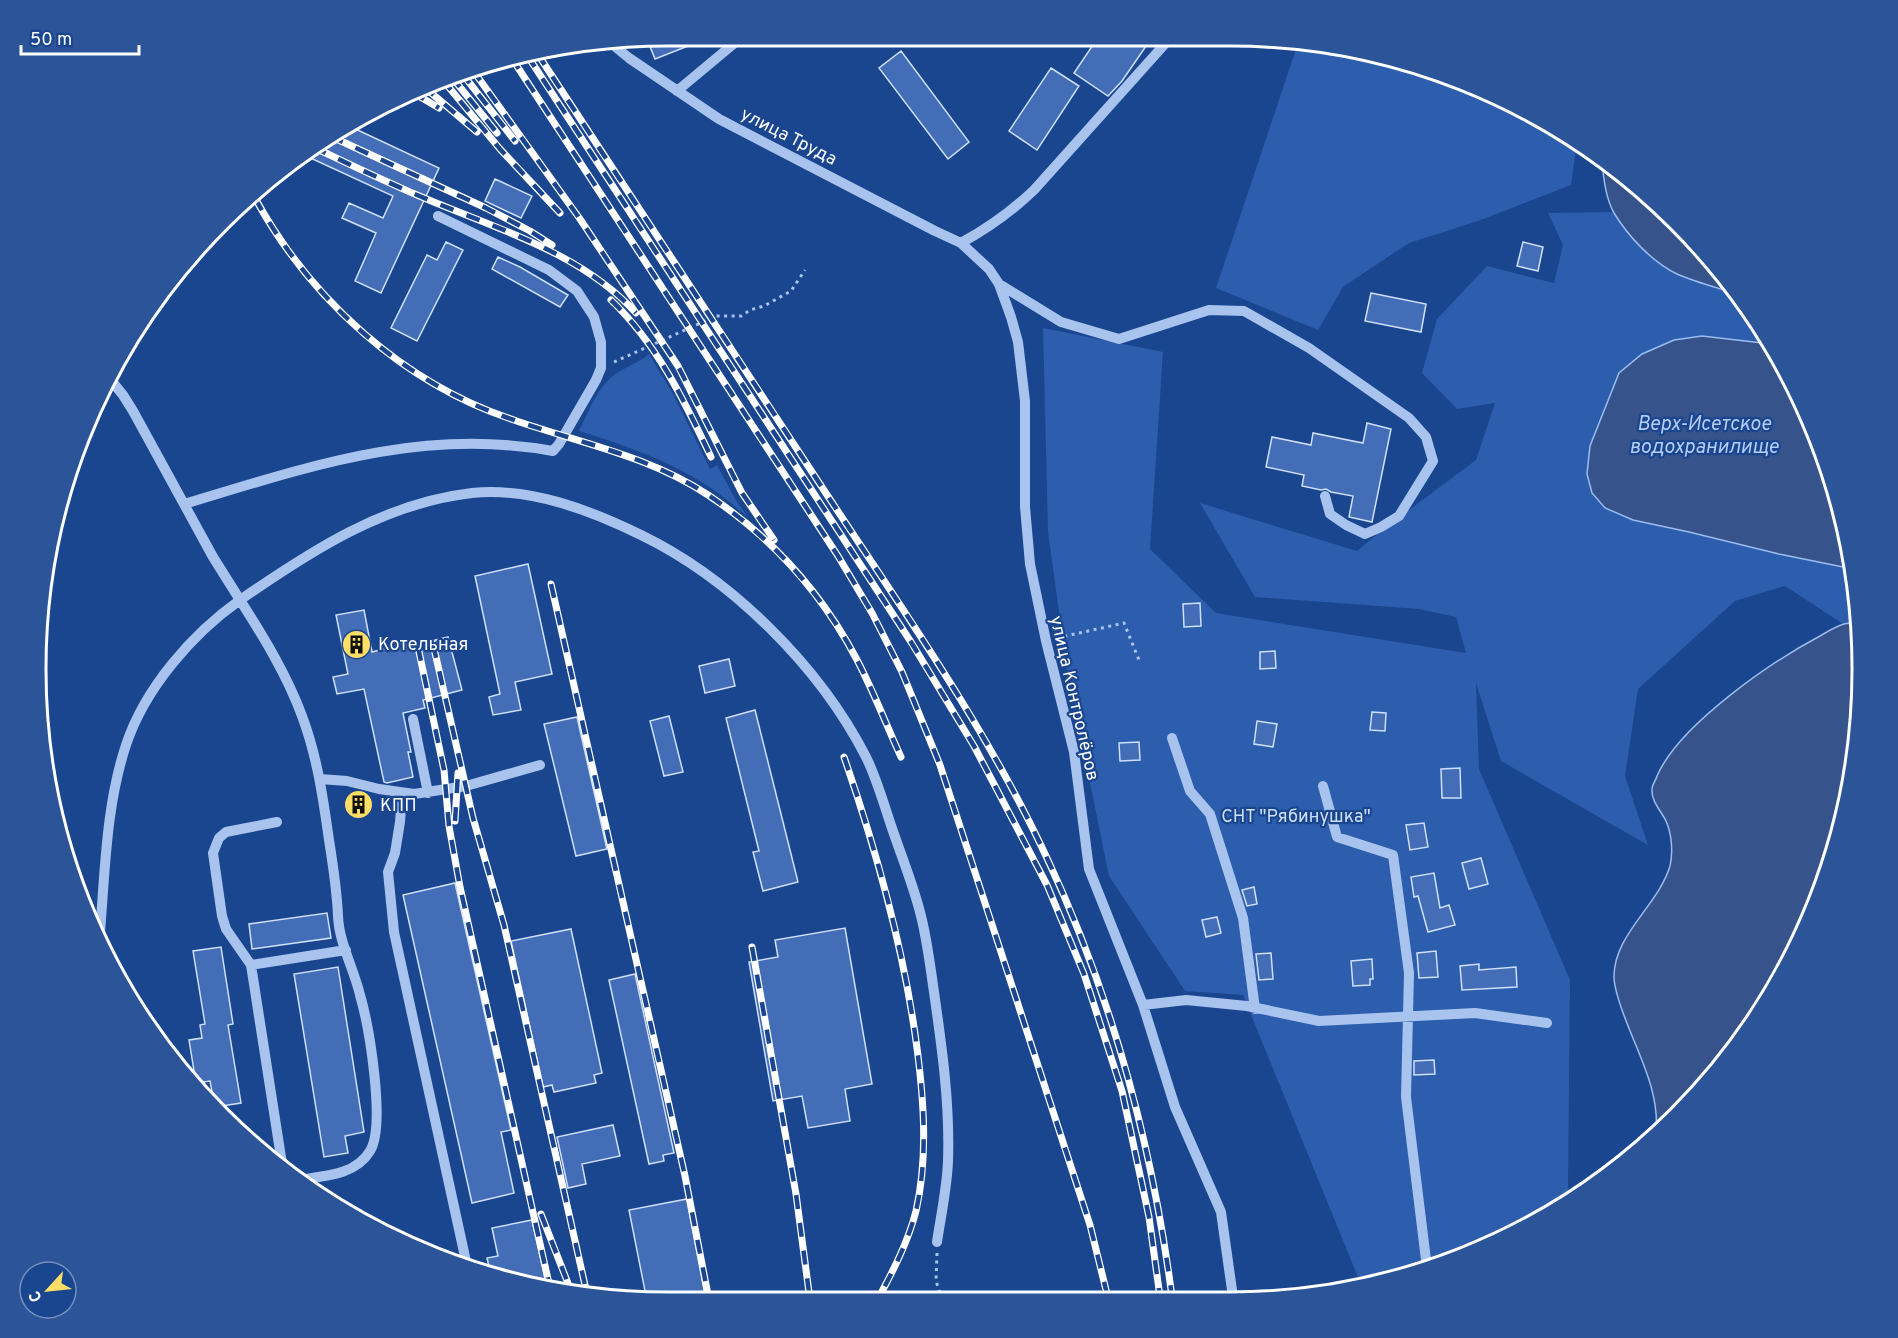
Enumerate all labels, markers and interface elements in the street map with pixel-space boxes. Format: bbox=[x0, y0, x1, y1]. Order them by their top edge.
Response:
scale bar bbox=[21, 18, 140, 56]
text: 50 m bbox=[30, 29, 72, 52]
street label: улица Труда bbox=[736, 103, 840, 171]
water label: Верх-Исетское водохранилище bbox=[1629, 412, 1779, 461]
street label: улица Контролёров bbox=[1043, 614, 1104, 783]
building icon: Котельная bbox=[341, 628, 373, 660]
place label: Котельная bbox=[378, 634, 468, 657]
building icon: КПП bbox=[343, 789, 375, 821]
place label: КПП bbox=[380, 795, 417, 818]
park label: СНТ "Рябинушка" bbox=[1221, 806, 1371, 829]
north arrow bbox=[18, 1260, 78, 1320]
text: С bbox=[25, 1287, 48, 1305]

